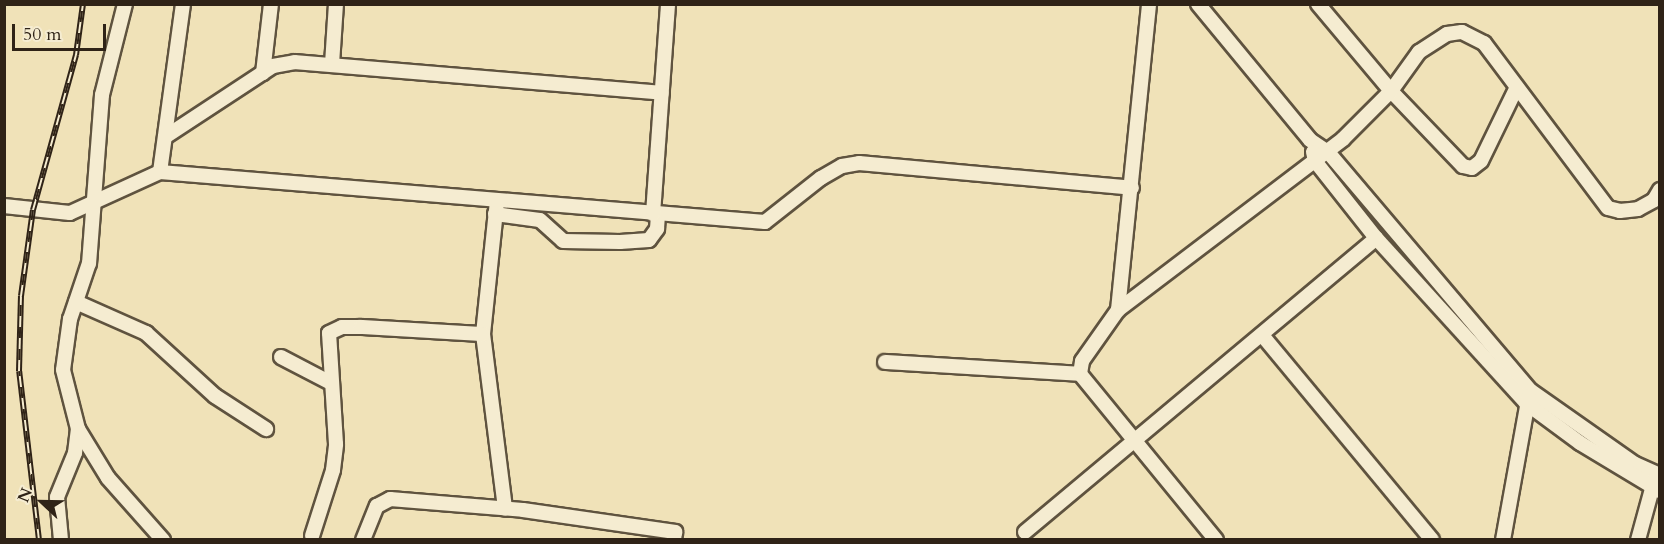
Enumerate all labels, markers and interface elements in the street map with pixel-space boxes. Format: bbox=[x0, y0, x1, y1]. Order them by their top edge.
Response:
scale bar bbox=[15, 12, 110, 50]
text: 50 m bbox=[23, 22, 62, 47]
north arrow bbox=[12, 472, 72, 532]
text: N bbox=[13, 485, 38, 506]

